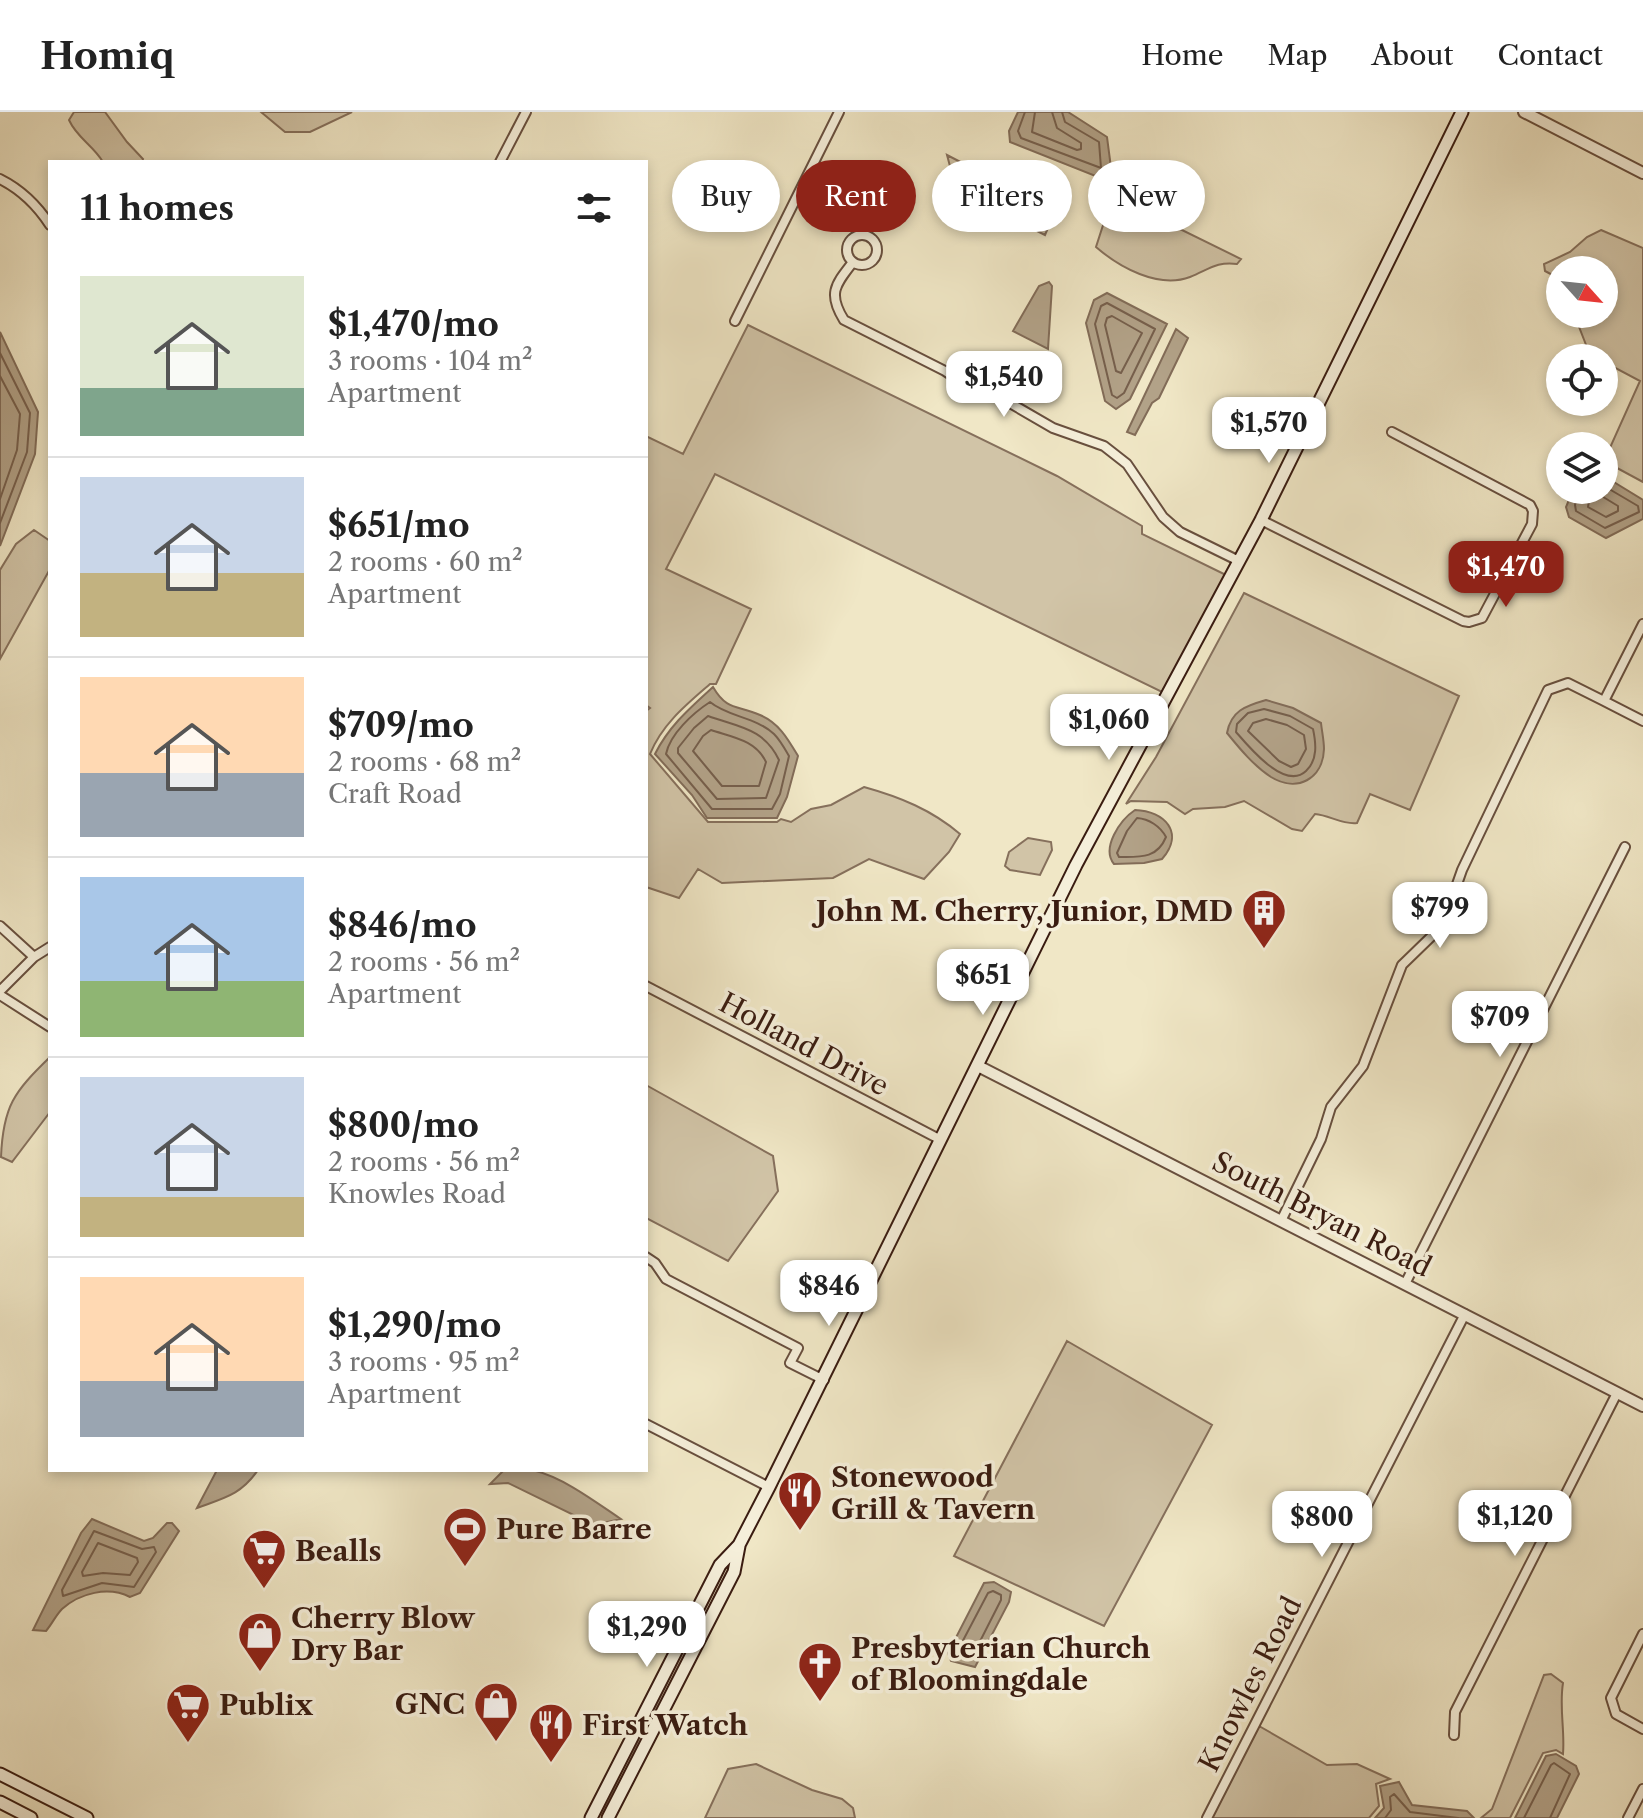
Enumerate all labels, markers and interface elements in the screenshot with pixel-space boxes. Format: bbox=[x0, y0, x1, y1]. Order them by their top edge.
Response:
text: Homiq bbox=[40, 32, 174, 79]
text: Home bbox=[1141, 38, 1223, 72]
text: Map bbox=[1267, 38, 1327, 72]
text: About bbox=[1371, 38, 1453, 72]
text: Contact bbox=[1497, 38, 1603, 72]
chip: Buy bbox=[672, 160, 780, 232]
chip: Rent bbox=[796, 160, 916, 232]
chip: Filters bbox=[932, 160, 1072, 232]
chip: New bbox=[1088, 160, 1205, 232]
icon: filters bbox=[572, 186, 616, 230]
text: 11 homes bbox=[80, 187, 234, 229]
north arrow bbox=[1546, 256, 1618, 328]
map controls bbox=[1546, 256, 1618, 504]
text: $1,470/mo bbox=[328, 303, 499, 345]
icon: home bbox=[144, 308, 240, 404]
button: locate bbox=[1546, 344, 1618, 416]
text: 3 rooms · 104 m² bbox=[328, 345, 533, 377]
pin: $1,540 bbox=[939, 351, 1069, 419]
text: $1,540 bbox=[964, 361, 1044, 393]
text: Apartment bbox=[328, 377, 461, 409]
pin: $1,570 bbox=[1204, 397, 1334, 465]
text: $1,570 bbox=[1230, 407, 1308, 439]
button: layers bbox=[1546, 432, 1618, 504]
text: $651/mo bbox=[328, 504, 470, 546]
icon: home bbox=[144, 509, 240, 605]
pin: $1,470 bbox=[1441, 541, 1571, 609]
text: 2 rooms · 60 m² bbox=[328, 546, 523, 578]
text: $1,470 bbox=[1467, 551, 1545, 583]
text: Apartment bbox=[328, 578, 461, 610]
pin: $1,060 bbox=[1044, 694, 1174, 762]
text: $709/mo bbox=[328, 704, 474, 746]
text: $1,060 bbox=[1068, 704, 1150, 736]
icon: home bbox=[144, 709, 240, 805]
text: 2 rooms · 68 m² bbox=[328, 746, 521, 778]
text: Craft Road bbox=[328, 778, 462, 810]
pin: $799 bbox=[1393, 882, 1487, 950]
building icon: John M. Cherry, Junior, DMD bbox=[1240, 887, 1288, 950]
text: $799 bbox=[1410, 892, 1470, 924]
place label: John M. Cherry, Junior, DMD bbox=[811, 894, 1233, 928]
text: $846/mo bbox=[328, 904, 477, 946]
icon: home bbox=[144, 909, 240, 1005]
text: 2 rooms · 56 m² bbox=[328, 946, 520, 978]
pin: $651 bbox=[936, 949, 1030, 1017]
text: $651 bbox=[955, 959, 1011, 991]
text: Apartment bbox=[328, 978, 461, 1010]
street label: Holland Drive bbox=[714, 985, 894, 1103]
pin: $709 bbox=[1453, 991, 1547, 1059]
text: $709 bbox=[1470, 1001, 1530, 1033]
text: $800/mo bbox=[328, 1104, 479, 1146]
icon: home bbox=[144, 1109, 240, 1205]
street label: South Bryan Road bbox=[1207, 1144, 1437, 1284]
text: 2 rooms · 56 m² bbox=[328, 1146, 520, 1178]
text: Knowles Road bbox=[328, 1178, 506, 1210]
pin: $846 bbox=[782, 1260, 876, 1328]
text: $846 bbox=[798, 1270, 860, 1302]
text: $1,290/mo bbox=[328, 1304, 501, 1346]
icon: home bbox=[144, 1309, 240, 1405]
text: 3 rooms · 95 m² bbox=[328, 1346, 520, 1378]
text: Apartment bbox=[328, 1378, 461, 1410]
place label: Stonewood Grill & Tavern bbox=[831, 1460, 1035, 1526]
restaurant icon: Stonewood Grill & Tavern bbox=[776, 1469, 824, 1532]
pin: $1,120 bbox=[1450, 1490, 1580, 1558]
pin: $800 bbox=[1275, 1491, 1369, 1559]
text: $1,120 bbox=[1477, 1500, 1554, 1532]
text: $800 bbox=[1290, 1501, 1354, 1533]
sports icon: Pure Barre bbox=[441, 1505, 489, 1568]
place label: Pure Barre bbox=[496, 1512, 652, 1546]
supermarket icon: Bealls bbox=[240, 1527, 288, 1590]
place label: Bealls bbox=[295, 1534, 382, 1568]
street label: Knowles Road bbox=[1191, 1591, 1309, 1777]
place label: Cherry Blow Dry Bar bbox=[291, 1601, 476, 1667]
pin: $1,290 bbox=[582, 1601, 712, 1669]
shop icon: Cherry Blow Dry Bar bbox=[236, 1610, 284, 1673]
text: $1,290 bbox=[607, 1611, 687, 1643]
place label: Presbyterian Church of Bloomingdale bbox=[851, 1631, 1150, 1697]
church icon: Presbyterian Church of Bloomingdale bbox=[796, 1640, 844, 1703]
shop icon: GNC bbox=[472, 1680, 520, 1743]
supermarket icon: Publix bbox=[164, 1681, 212, 1744]
place label: GNC bbox=[395, 1687, 465, 1721]
place label: Publix bbox=[219, 1688, 314, 1722]
restaurant icon: First Watch bbox=[527, 1701, 575, 1764]
place label: First Watch bbox=[582, 1708, 748, 1742]

